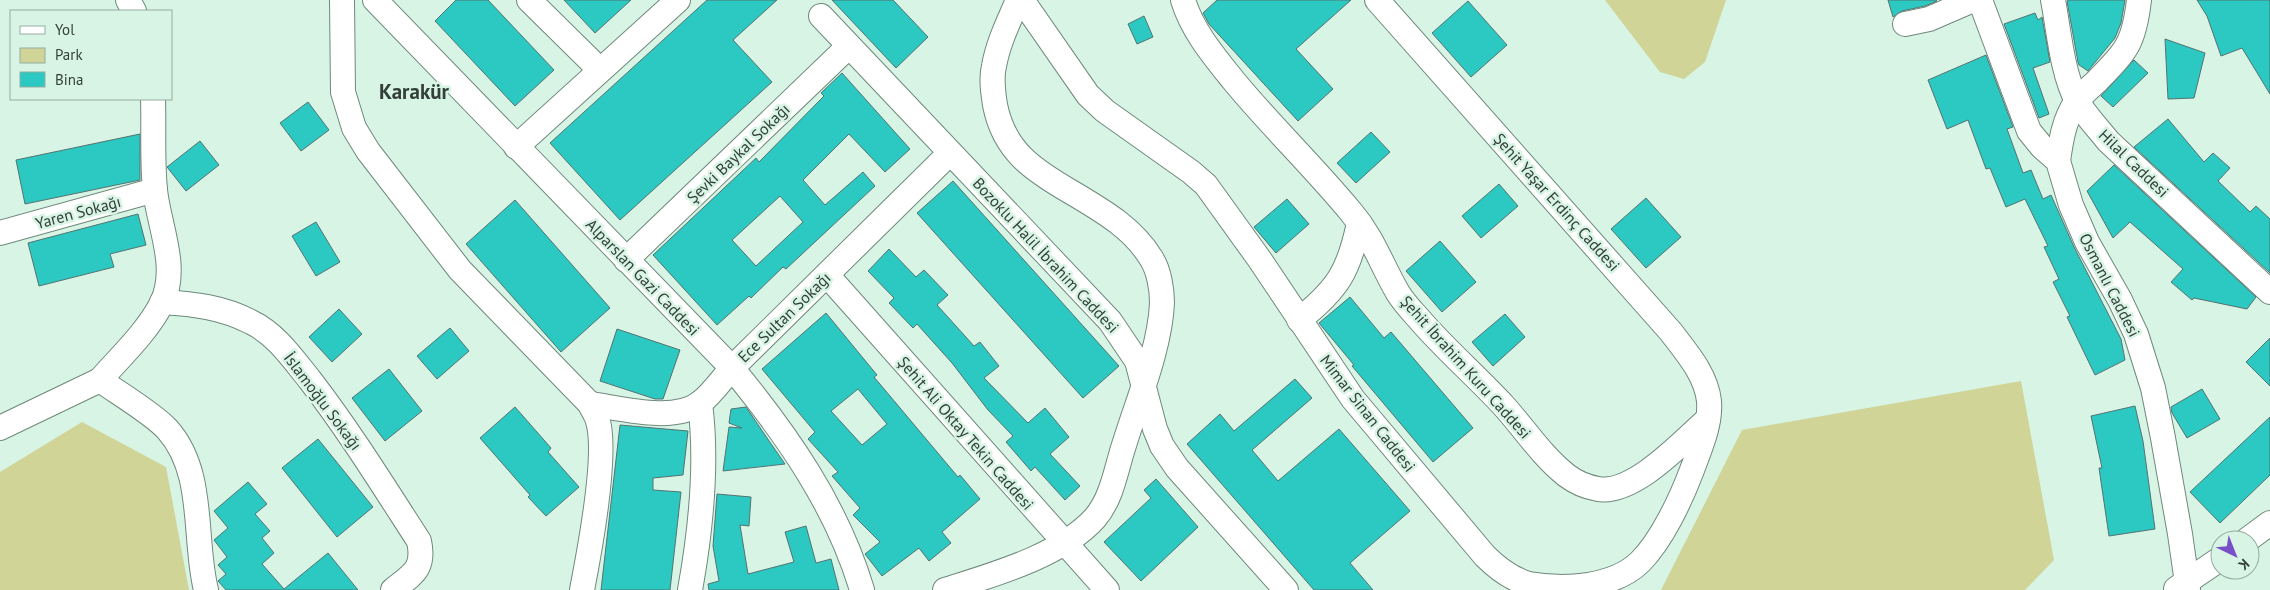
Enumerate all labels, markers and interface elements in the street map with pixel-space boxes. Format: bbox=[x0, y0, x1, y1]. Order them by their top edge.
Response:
legend bbox=[10, 10, 172, 100]
text: Yol bbox=[55, 20, 75, 39]
text: Park bbox=[55, 45, 83, 64]
text: Bina bbox=[55, 70, 83, 89]
district label: Karakür bbox=[379, 78, 450, 105]
street label: Şevki Baykal Sokağı bbox=[682, 99, 794, 207]
street label: Hilal Caddesi bbox=[2095, 125, 2173, 201]
street label: Şehit Yaşar Erdinç Caddesi bbox=[1490, 129, 1624, 275]
street label: Bozoklu Halil İbrahim Caddesi bbox=[969, 173, 1123, 337]
street label: Yaren Sokağı bbox=[33, 191, 123, 233]
street label: Alparslan Gazi Caddesi bbox=[582, 214, 704, 340]
street label: Osmanlı Caddesi bbox=[2075, 230, 2145, 340]
street label: Ece Sultan Sokağı bbox=[733, 268, 835, 366]
street label: Şehit İbrahim Kuru Caddesi bbox=[1396, 291, 1536, 443]
street label: İslamoğlu Sokağı bbox=[280, 348, 366, 454]
street label: Mimar Sinan Caddesi bbox=[1316, 350, 1420, 476]
street label: Şehit Ali Oktay Tekin Caddesi bbox=[894, 352, 1038, 514]
north arrow bbox=[2210, 530, 2260, 580]
text: K bbox=[2234, 555, 2253, 574]

